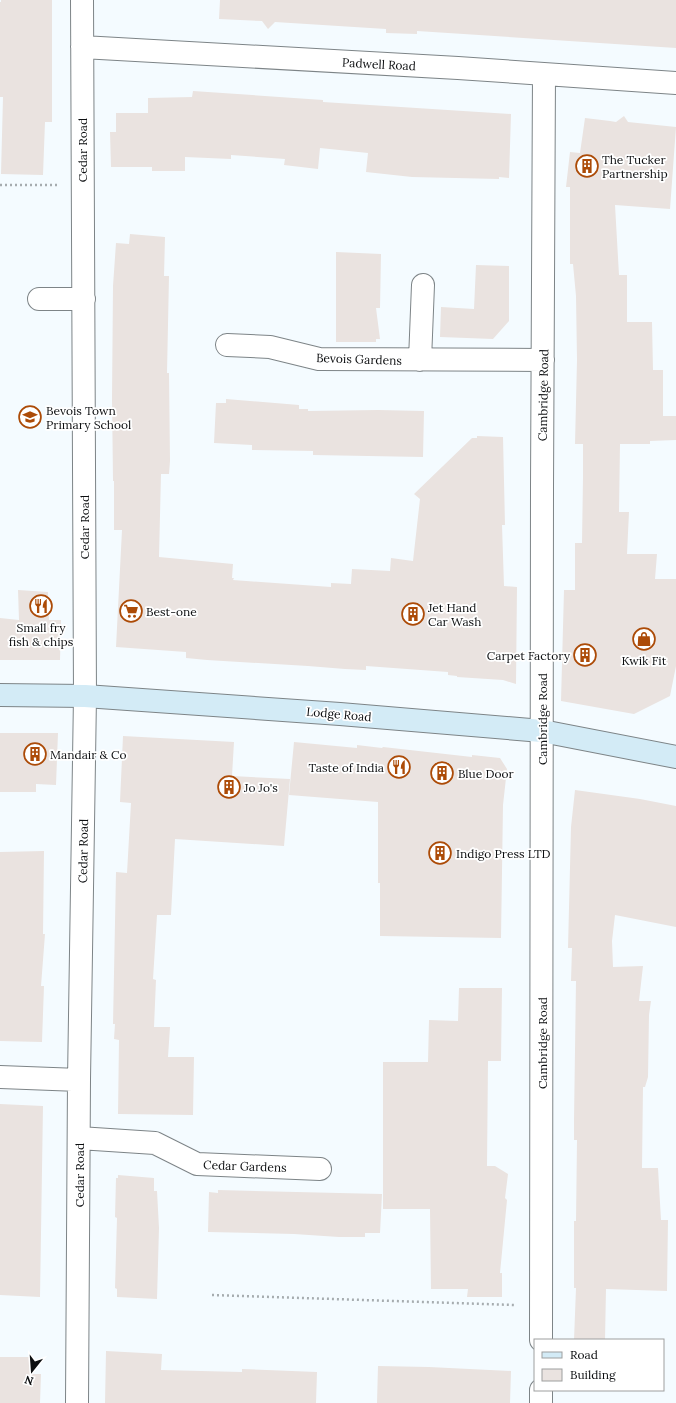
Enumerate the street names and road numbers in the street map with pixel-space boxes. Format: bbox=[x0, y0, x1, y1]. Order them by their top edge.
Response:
street label: Padwell Road bbox=[342, 55, 416, 73]
street label: Cedar Road bbox=[75, 118, 90, 182]
street label: Cambridge Road bbox=[535, 349, 551, 441]
street label: Bevois Gardens bbox=[316, 350, 403, 368]
street label: Cedar Road bbox=[77, 495, 92, 559]
street label: Cambridge Road bbox=[535, 673, 550, 765]
street label: Lodge Road bbox=[306, 704, 372, 724]
street label: Cedar Road bbox=[75, 819, 91, 883]
street label: Cambridge Road bbox=[535, 997, 550, 1089]
street label: Cedar Road bbox=[72, 1143, 87, 1207]
street label: Cedar Gardens bbox=[203, 1157, 287, 1175]

